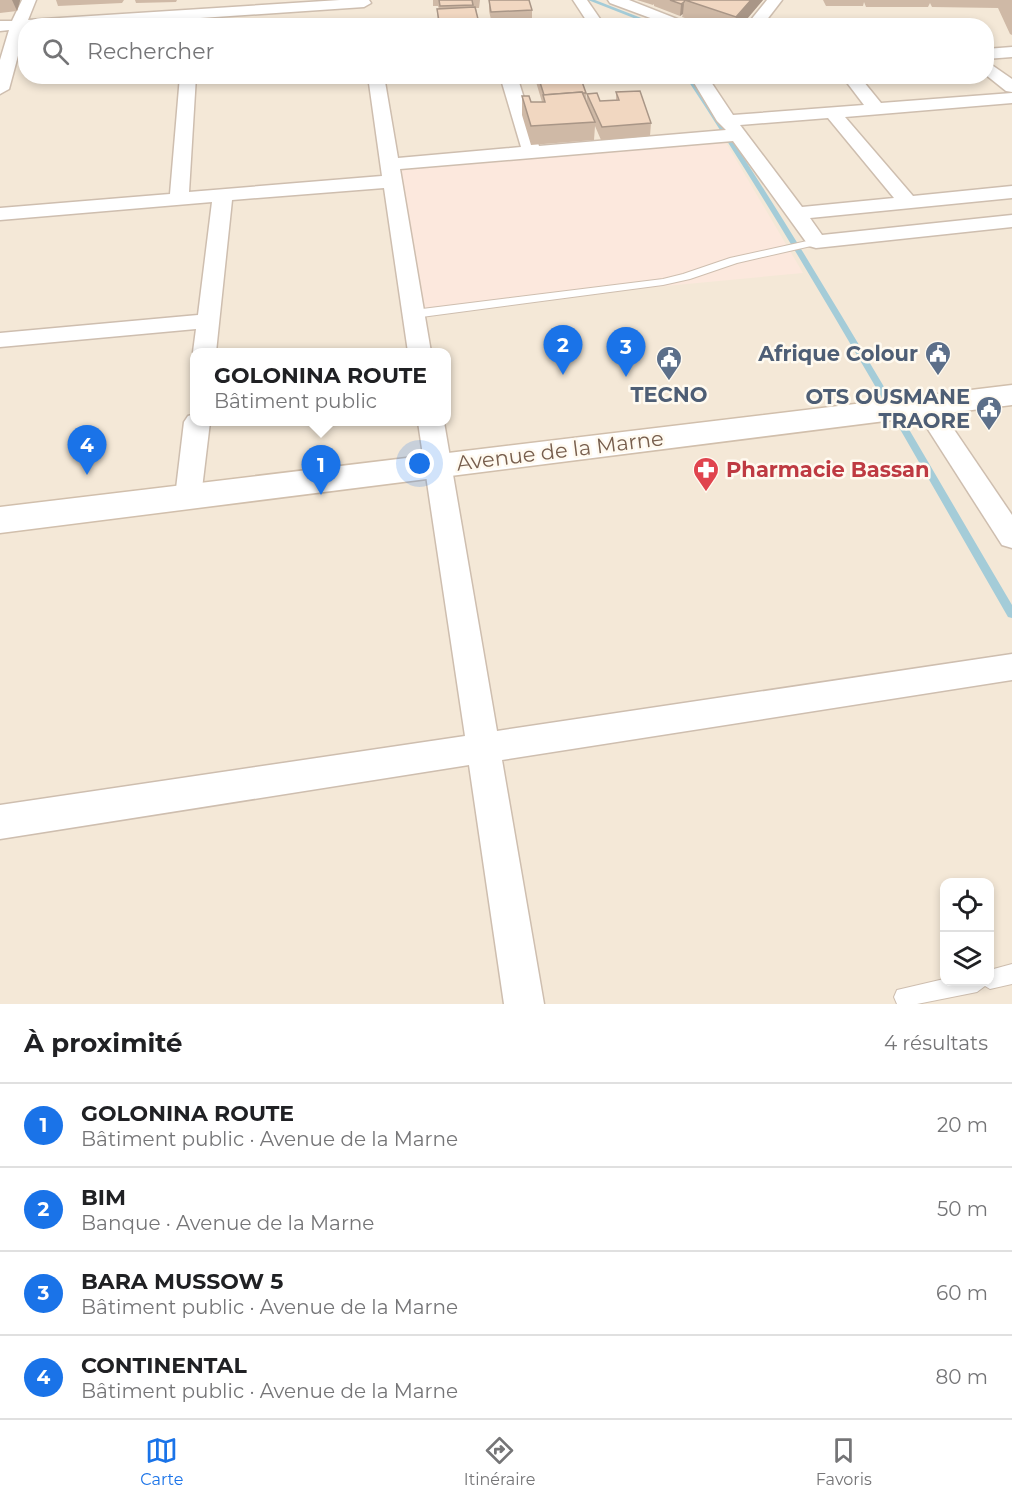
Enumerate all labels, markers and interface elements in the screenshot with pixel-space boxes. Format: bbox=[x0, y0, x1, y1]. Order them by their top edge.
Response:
search box bbox=[18, 18, 994, 84]
icon: search bbox=[39, 35, 72, 68]
text: Rechercher bbox=[87, 38, 214, 65]
pin: 2 bbox=[544, 326, 582, 375]
pin: 3 bbox=[606, 328, 646, 377]
public building icon: Afrique Colour bbox=[923, 339, 953, 377]
place label: Afrique Colour bbox=[757, 341, 918, 366]
public building icon: TECNO bbox=[654, 344, 684, 382]
popup bbox=[190, 348, 451, 426]
text: GOLONINA ROUTE bbox=[214, 362, 427, 389]
place label: TECNO bbox=[631, 382, 707, 407]
place label: OTS OUSMANE TRAORE bbox=[805, 384, 970, 433]
text: Bâtiment public bbox=[214, 389, 377, 413]
public building icon: OTS OUSMANE TRAORE bbox=[974, 394, 1004, 432]
street label: Avenue de la Marne bbox=[455, 425, 665, 476]
pin: 4 bbox=[68, 426, 106, 475]
pin: 1 bbox=[302, 446, 340, 495]
your location bbox=[405, 449, 434, 478]
pharmacy icon: Pharmacie Bassan bbox=[691, 455, 721, 493]
place label: Pharmacie Bassan bbox=[726, 457, 930, 482]
map controls bbox=[940, 878, 994, 986]
button: locate bbox=[940, 878, 994, 932]
button: layers bbox=[940, 932, 994, 986]
text: À proximité bbox=[24, 1027, 183, 1059]
text: 4 résultats bbox=[884, 1031, 988, 1055]
text: GOLONINA ROUTE bbox=[81, 1100, 294, 1127]
text: 1 bbox=[40, 1113, 47, 1137]
text: 20 m bbox=[937, 1113, 988, 1137]
text: Bâtiment public · Avenue de la Marne bbox=[81, 1127, 458, 1151]
text: BIM bbox=[81, 1184, 126, 1211]
text: 2 bbox=[38, 1197, 49, 1221]
text: 50 m bbox=[937, 1197, 988, 1221]
text: Banque · Avenue de la Marne bbox=[81, 1211, 374, 1235]
text: BARA MUSSOW 5 bbox=[81, 1268, 283, 1295]
text: 3 bbox=[38, 1281, 49, 1305]
text: 60 m bbox=[936, 1281, 988, 1305]
text: Bâtiment public · Avenue de la Marne bbox=[81, 1295, 458, 1319]
text: CONTINENTAL bbox=[81, 1352, 247, 1379]
text: 4 bbox=[37, 1365, 50, 1389]
text: 80 m bbox=[936, 1365, 988, 1389]
text: Bâtiment public · Avenue de la Marne bbox=[81, 1379, 458, 1403]
tab: Carte bbox=[140, 1434, 183, 1489]
tab: Itinéraire bbox=[464, 1434, 535, 1489]
tab: Favoris bbox=[816, 1434, 872, 1489]

